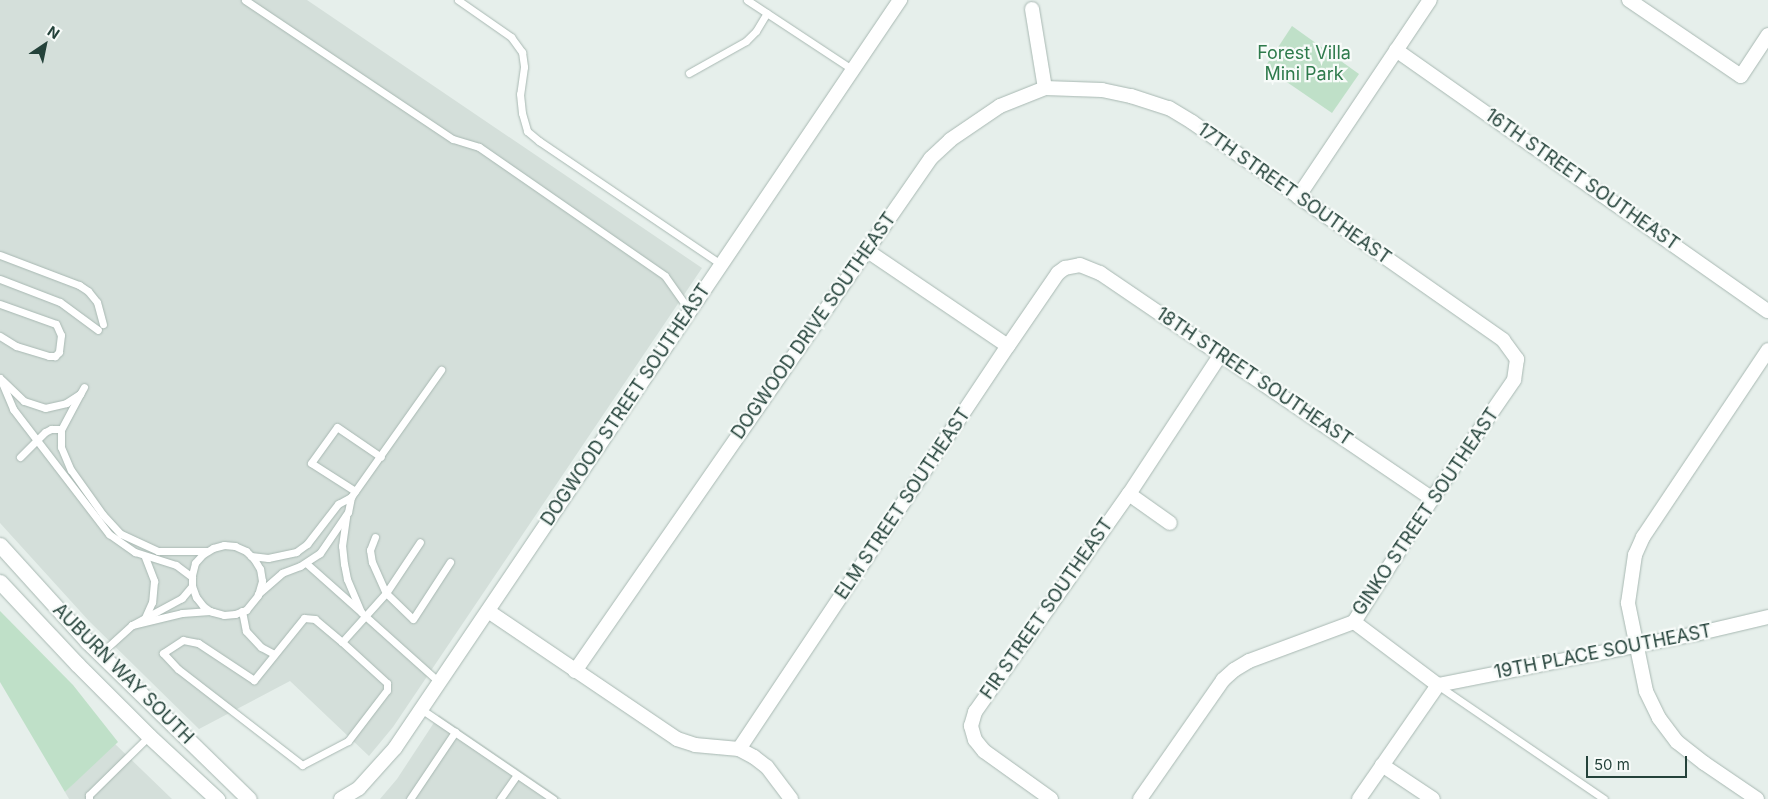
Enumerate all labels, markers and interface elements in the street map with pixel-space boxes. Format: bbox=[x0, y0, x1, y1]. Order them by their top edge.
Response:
north arrow bbox=[20, 20, 70, 70]
text: N bbox=[44, 22, 63, 42]
park label: Forest Villa Mini Park bbox=[1257, 43, 1351, 86]
street label: 16TH STREET SOUTHEAST bbox=[1481, 105, 1683, 255]
street label: 17TH STREET SOUTHEAST bbox=[1193, 119, 1395, 269]
street label: DOGWOOD DRIVE SOUTHEAST bbox=[727, 209, 901, 443]
street label: DOGWOOD STREET SOUTHEAST bbox=[537, 280, 715, 530]
street label: 18TH STREET SOUTHEAST bbox=[1152, 303, 1356, 451]
street label: ELM STREET SOUTHEAST bbox=[831, 404, 975, 604]
street label: GINKO STREET SOUTHEAST bbox=[1348, 404, 1504, 620]
street label: FIR STREET SOUTHEAST bbox=[976, 515, 1118, 703]
street label: AUBURN WAY SOUTH bbox=[48, 599, 198, 749]
street label: 19TH PLACE SOUTHEAST bbox=[1492, 620, 1714, 684]
scale bar bbox=[1588, 746, 1689, 778]
text: 50 m bbox=[1594, 755, 1630, 774]

